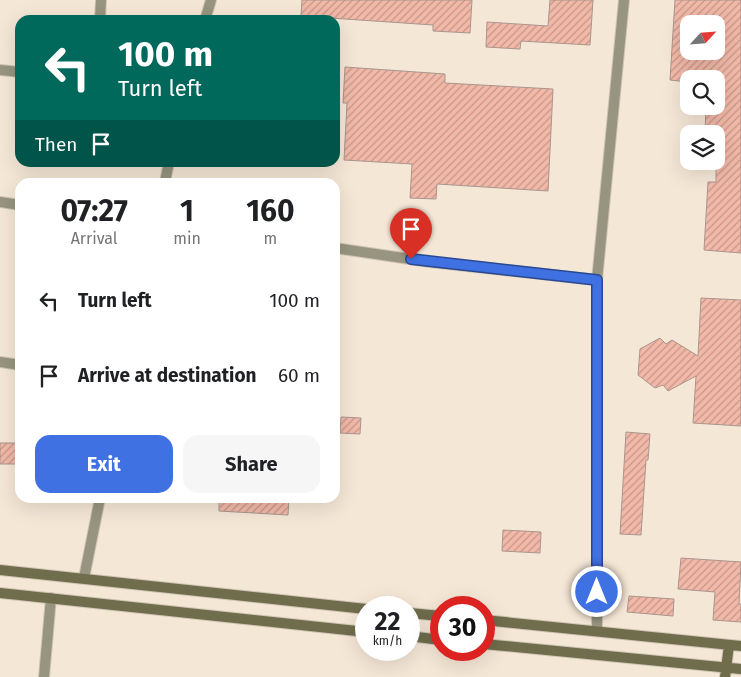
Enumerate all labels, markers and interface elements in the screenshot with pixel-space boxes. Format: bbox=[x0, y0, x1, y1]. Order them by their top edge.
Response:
north arrow bbox=[680, 15, 725, 60]
map controls bbox=[680, 15, 725, 170]
text: 100 m bbox=[118, 33, 213, 75]
icon: left bbox=[35, 35, 100, 100]
button: search bbox=[680, 70, 725, 115]
text: Turn left bbox=[118, 75, 202, 102]
button: layers bbox=[680, 125, 725, 170]
icon: arrive bbox=[87, 130, 115, 158]
text: Then bbox=[35, 133, 77, 156]
text: 07:27 bbox=[60, 193, 128, 229]
text: 1 bbox=[180, 193, 194, 229]
text: 160 bbox=[246, 193, 295, 229]
pin bbox=[390, 208, 432, 259]
icon: arrive bbox=[397, 215, 425, 243]
text: Arrival bbox=[71, 229, 118, 248]
text: min bbox=[173, 229, 201, 248]
text: m bbox=[264, 229, 277, 248]
icon: left bbox=[35, 287, 63, 315]
text: Turn left bbox=[78, 289, 152, 312]
text: 100 m bbox=[269, 289, 320, 312]
icon: arrive bbox=[35, 362, 63, 390]
text: Arrive at destination bbox=[78, 364, 257, 387]
text: 60 m bbox=[278, 364, 320, 387]
button: Exit bbox=[35, 435, 173, 493]
button: Share bbox=[183, 435, 320, 493]
position arrow bbox=[570, 565, 622, 617]
speed limit sign: 30 bbox=[430, 596, 495, 661]
text: 22 bbox=[375, 607, 400, 637]
text: km/h bbox=[373, 634, 402, 648]

